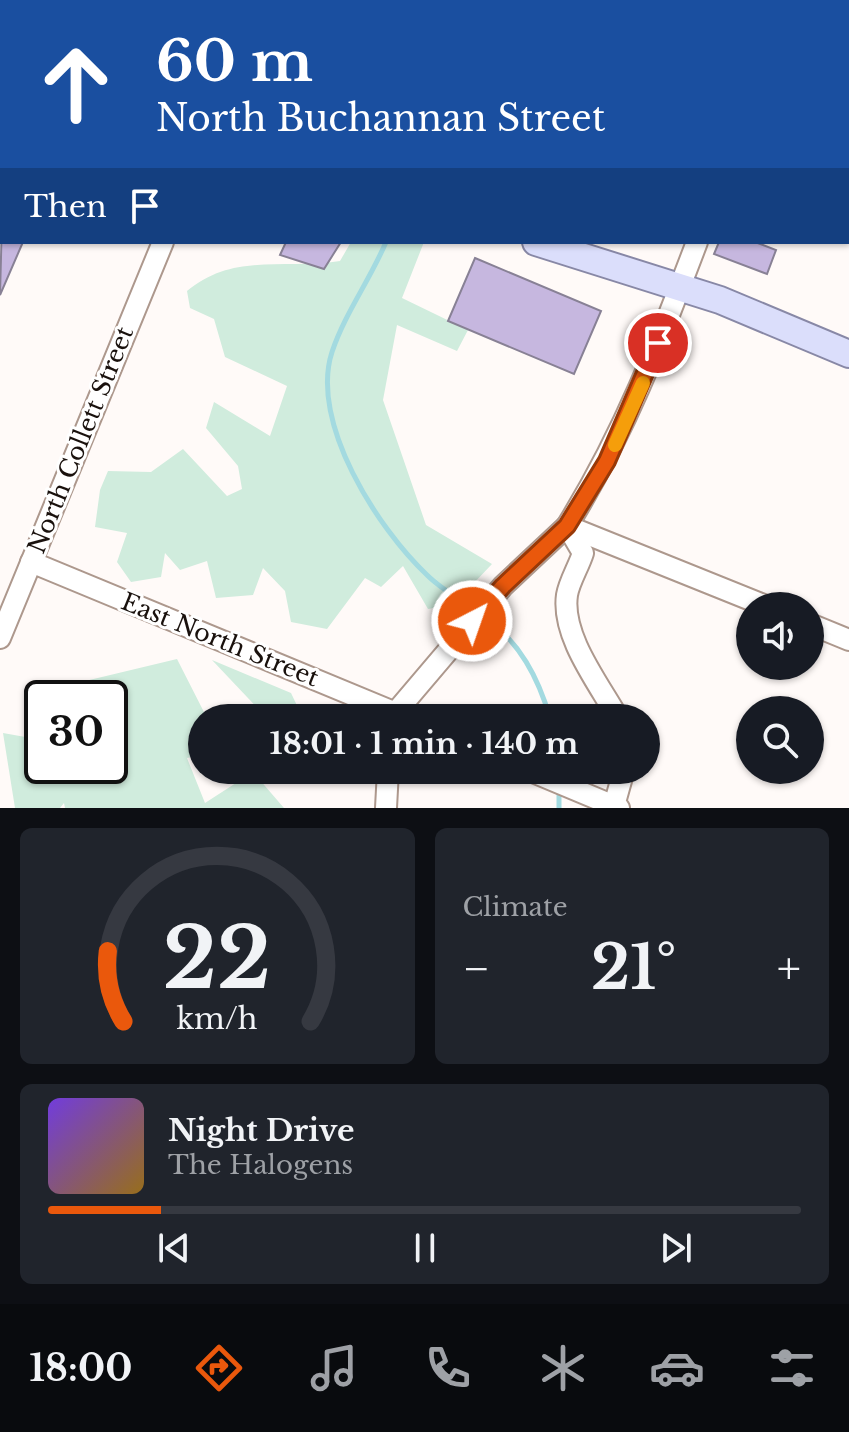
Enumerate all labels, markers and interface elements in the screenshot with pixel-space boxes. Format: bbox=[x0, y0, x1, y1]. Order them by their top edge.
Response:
text: 60 m bbox=[156, 27, 313, 96]
icon: ahead bbox=[24, 32, 128, 136]
text: North Buchannan Street bbox=[156, 96, 605, 141]
icon: arrive bbox=[123, 184, 167, 228]
text: Then bbox=[24, 188, 107, 225]
pin bbox=[624, 309, 692, 377]
icon: arrive bbox=[636, 321, 680, 365]
street label: North Collett Street bbox=[22, 322, 139, 557]
position arrow bbox=[430, 579, 514, 663]
street label: East North Street bbox=[117, 587, 323, 692]
map controls bbox=[736, 592, 824, 784]
button: sound bbox=[736, 592, 824, 680]
speed limit sign: 30 bbox=[24, 680, 128, 784]
button: search bbox=[736, 696, 824, 784]
text: 18:01 · 1 min · 140 m bbox=[270, 725, 578, 762]
text: Climate bbox=[463, 891, 568, 923]
text: 22 bbox=[163, 907, 271, 1010]
text: 21° bbox=[591, 931, 676, 1005]
text: − bbox=[463, 941, 490, 996]
text: + bbox=[777, 941, 801, 996]
text: km/h bbox=[177, 1001, 258, 1037]
text: Night Drive bbox=[168, 1112, 354, 1149]
text: The Halogens bbox=[168, 1149, 353, 1181]
icon: previous bbox=[152, 1226, 196, 1270]
icon: pause bbox=[403, 1226, 447, 1270]
icon: next bbox=[654, 1226, 698, 1270]
icon: directions bbox=[191, 1340, 247, 1396]
icon: music bbox=[306, 1340, 362, 1396]
icon: phone bbox=[420, 1340, 476, 1396]
icon: climate bbox=[535, 1340, 591, 1396]
icon: car bbox=[649, 1340, 705, 1396]
icon: filters bbox=[764, 1340, 820, 1396]
text: 18:00 bbox=[29, 1346, 132, 1391]

